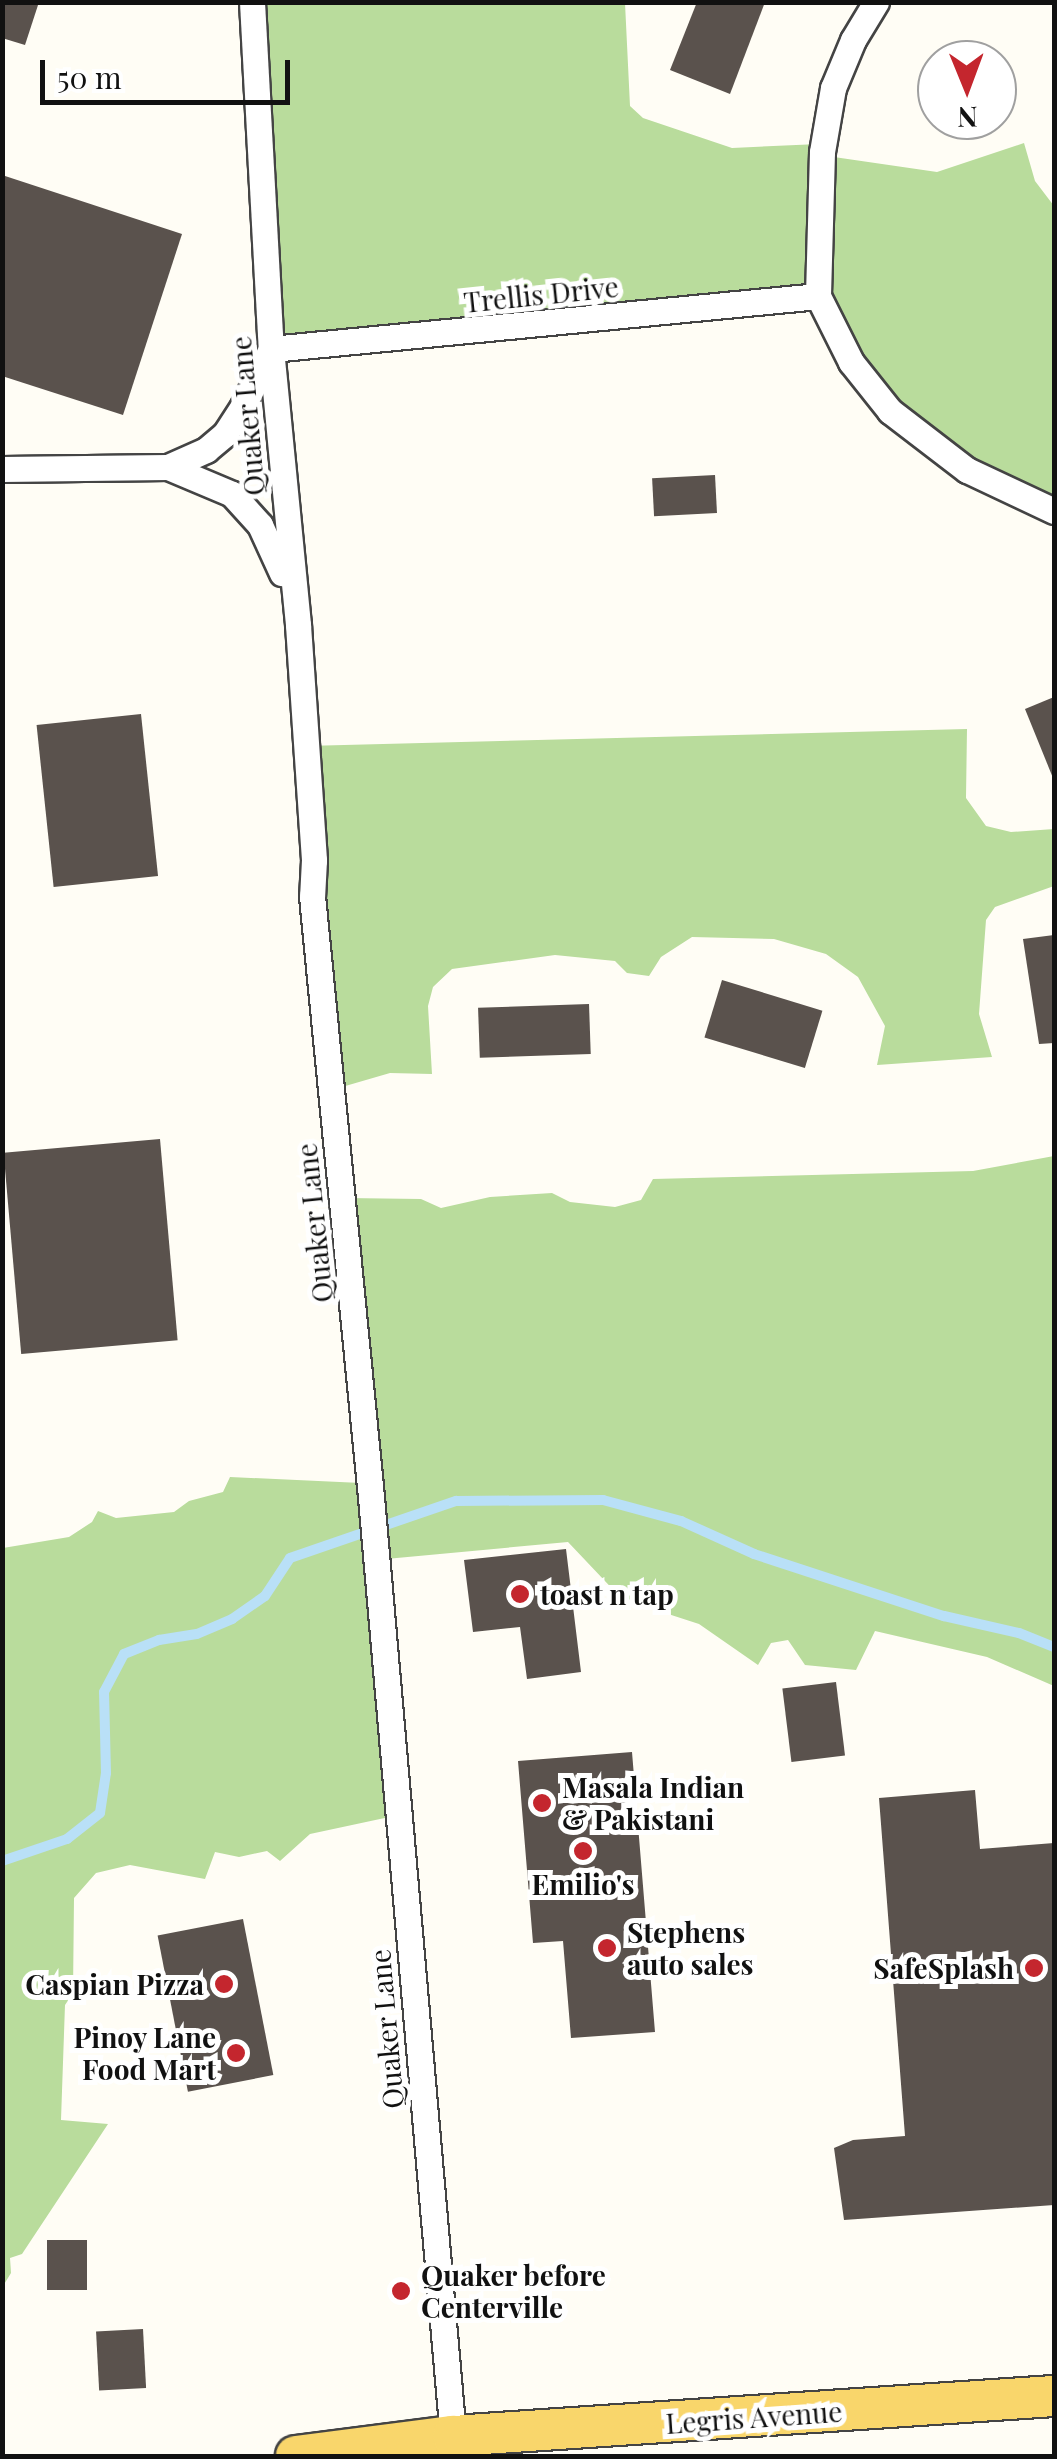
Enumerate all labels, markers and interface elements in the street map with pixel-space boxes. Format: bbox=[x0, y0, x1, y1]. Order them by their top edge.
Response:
scale bar bbox=[45, 40, 295, 102]
north arrow bbox=[917, 40, 1017, 140]
text: 50 m bbox=[57, 57, 122, 97]
text: N bbox=[957, 100, 978, 137]
street label: Trellis Drive bbox=[462, 269, 620, 319]
street label: Quaker Lane bbox=[223, 335, 271, 497]
street label: Quaker Lane bbox=[289, 1141, 339, 1305]
place label: toast n tap bbox=[540, 1577, 674, 1611]
marker: toast n tap bbox=[509, 1583, 531, 1605]
place label: Masala Indian & Pakistani bbox=[562, 1770, 744, 1836]
marker: Masala Indian & Pakistani bbox=[531, 1792, 553, 1814]
marker: Emilio's bbox=[572, 1840, 594, 1862]
place label: Emilio's bbox=[531, 1867, 635, 1901]
place label: Stephens auto sales bbox=[627, 1915, 753, 1981]
marker: Stephens auto sales bbox=[596, 1937, 618, 1959]
street label: Quaker Lane bbox=[362, 1948, 410, 2110]
place label: SafeSplash bbox=[873, 1951, 1014, 1985]
marker: SafeSplash bbox=[1023, 1957, 1045, 1979]
place label: Caspian Pizza bbox=[25, 1967, 204, 2001]
marker: Caspian Pizza bbox=[213, 1973, 235, 1995]
place label: Pinoy Lane Food Mart bbox=[73, 2020, 216, 2086]
marker: Pinoy Lane Food Mart bbox=[225, 2042, 247, 2064]
place label: Quaker before Centerville bbox=[421, 2258, 606, 2324]
marker: Quaker before Centerville bbox=[390, 2280, 412, 2302]
street label: Legris Avenue bbox=[664, 2394, 844, 2440]

